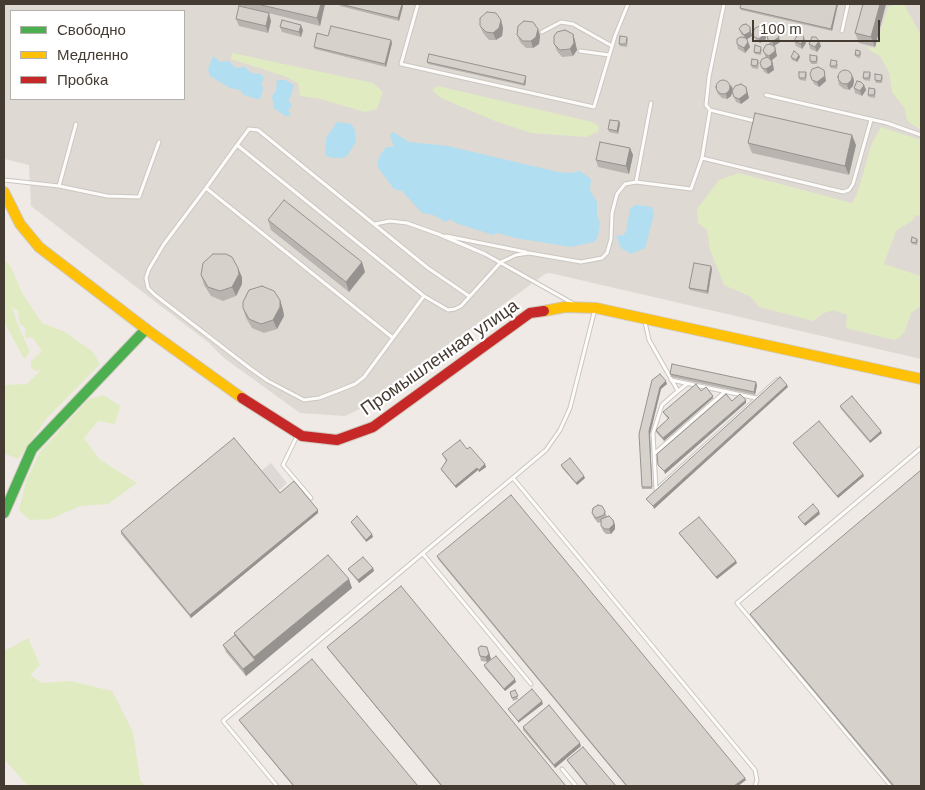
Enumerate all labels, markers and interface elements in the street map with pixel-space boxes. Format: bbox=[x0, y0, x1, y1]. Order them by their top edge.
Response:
legend bbox=[10, 10, 185, 100]
scale bar bbox=[755, 10, 882, 42]
text: 100 m bbox=[760, 20, 802, 37]
text: Свободно bbox=[57, 21, 126, 38]
text: Медленно bbox=[57, 46, 128, 63]
text: Пробка bbox=[57, 71, 108, 88]
street label: Промышленная улица bbox=[357, 295, 523, 421]

